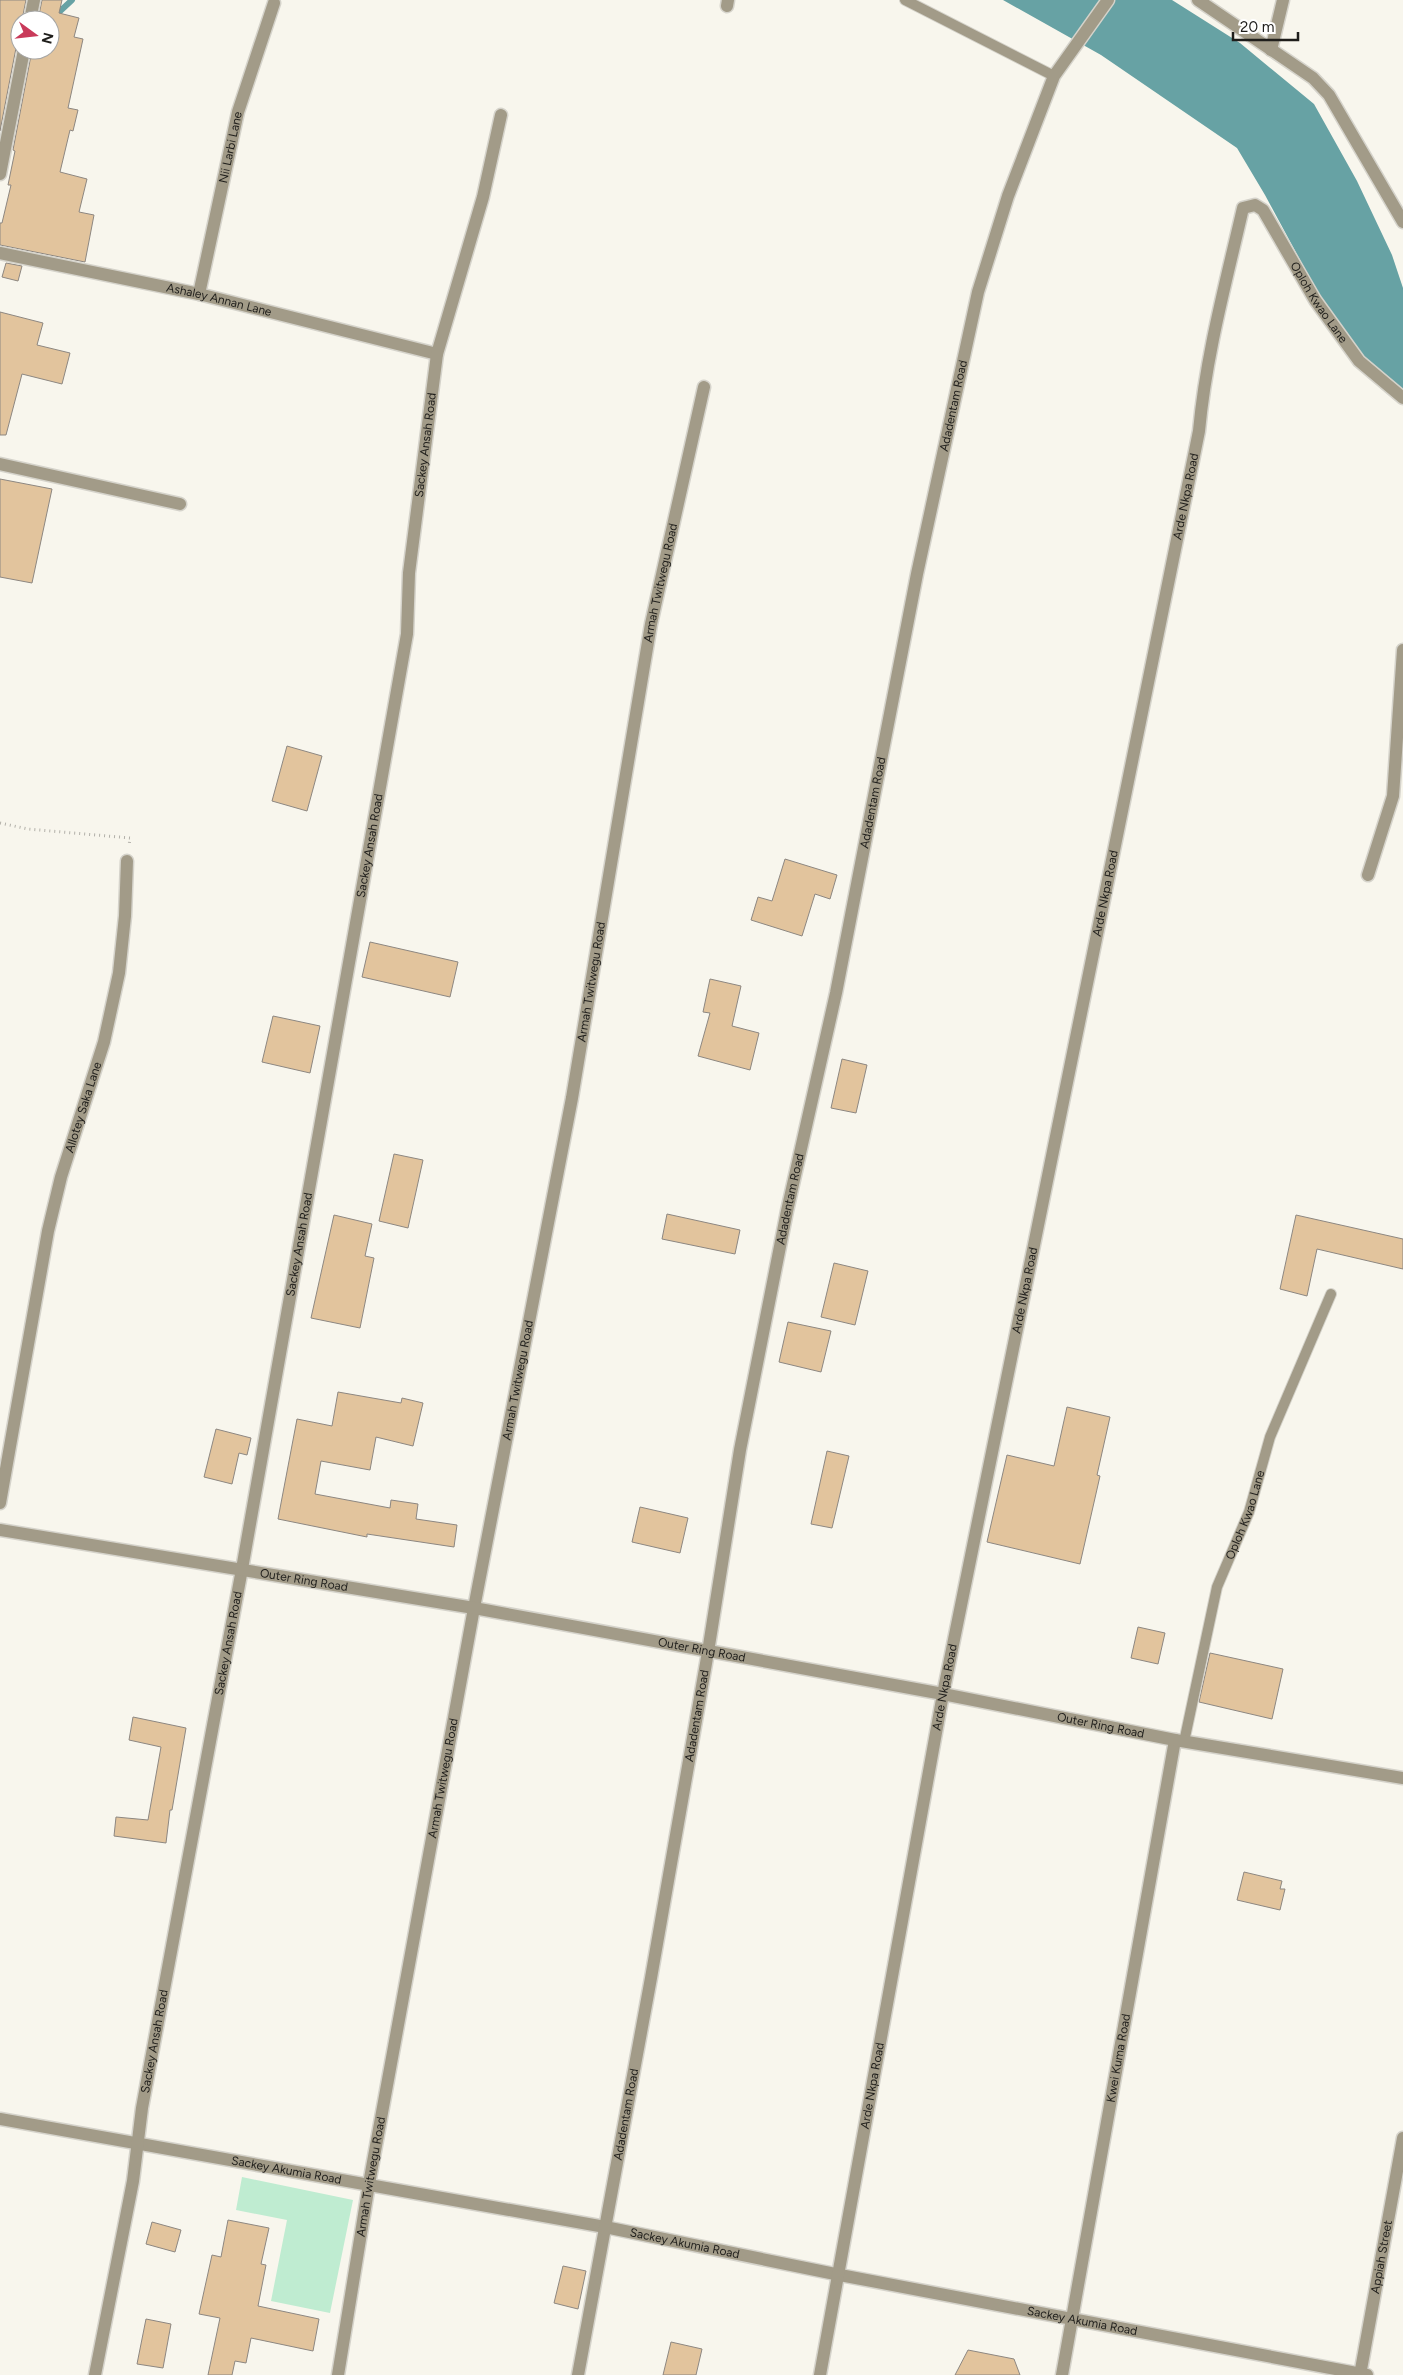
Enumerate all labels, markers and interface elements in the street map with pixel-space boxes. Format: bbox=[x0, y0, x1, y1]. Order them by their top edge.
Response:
north arrow bbox=[10, 10, 60, 60]
scale bar bbox=[1233, 10, 1298, 42]
text: 20 m bbox=[1240, 18, 1274, 36]
text: N bbox=[37, 31, 57, 46]
street label: Nii Larbi Lane bbox=[216, 110, 245, 184]
street label: Oploh Kwao Lane bbox=[1287, 259, 1351, 346]
street label: Ashaley Annan Lane bbox=[165, 280, 274, 319]
street label: Adadentam Road bbox=[937, 359, 970, 453]
street label: Sackey Ansah Road bbox=[412, 392, 439, 498]
street label: Arde Nkpa Road bbox=[1170, 452, 1201, 541]
street label: Armah Twitwegu Road bbox=[641, 522, 680, 644]
street label: Adadentam Road bbox=[857, 756, 888, 850]
street label: Sackey Ansah Road bbox=[354, 793, 386, 899]
street label: Arde Nkpa Road bbox=[1090, 849, 1121, 938]
street label: Armah Twitwegu Road bbox=[574, 921, 608, 1043]
street label: Allotey Saka Lane bbox=[62, 1060, 104, 1154]
street label: Adadentam Road bbox=[774, 1152, 807, 1246]
street label: Sackey Ansah Road bbox=[283, 1191, 315, 1298]
street label: Arde Nkpa Road bbox=[1009, 1246, 1040, 1335]
street label: Armah Twitwegu Road bbox=[499, 1319, 536, 1441]
street label: Oploh Kwao Lane bbox=[1223, 1468, 1267, 1562]
street label: Outer Ring Road bbox=[259, 1566, 349, 1594]
street label: Sackey Ansah Road bbox=[212, 1590, 245, 1696]
street label: Outer Ring Road bbox=[657, 1635, 747, 1665]
street label: Arde Nkpa Road bbox=[930, 1643, 960, 1732]
street label: Adadentam Road bbox=[682, 1669, 712, 1763]
street label: Outer Ring Road bbox=[1056, 1710, 1146, 1741]
street label: Armah Twitwegu Road bbox=[425, 1717, 461, 1839]
street label: Sackey Ansah Road bbox=[138, 1988, 171, 2094]
street label: Kwei Kuma Road bbox=[1104, 2013, 1133, 2103]
street label: Arde Nkpa Road bbox=[858, 2041, 887, 2130]
street label: Adadentam Road bbox=[611, 2067, 641, 2161]
street label: Armah Twitwegu Road bbox=[354, 2116, 388, 2238]
street label: Sackey Akumia Road bbox=[230, 2153, 343, 2187]
street label: Appiah Street bbox=[1368, 2219, 1395, 2295]
street label: Sackey Akumia Road bbox=[629, 2225, 741, 2261]
street label: Sackey Akumia Road bbox=[1026, 2304, 1138, 2338]

